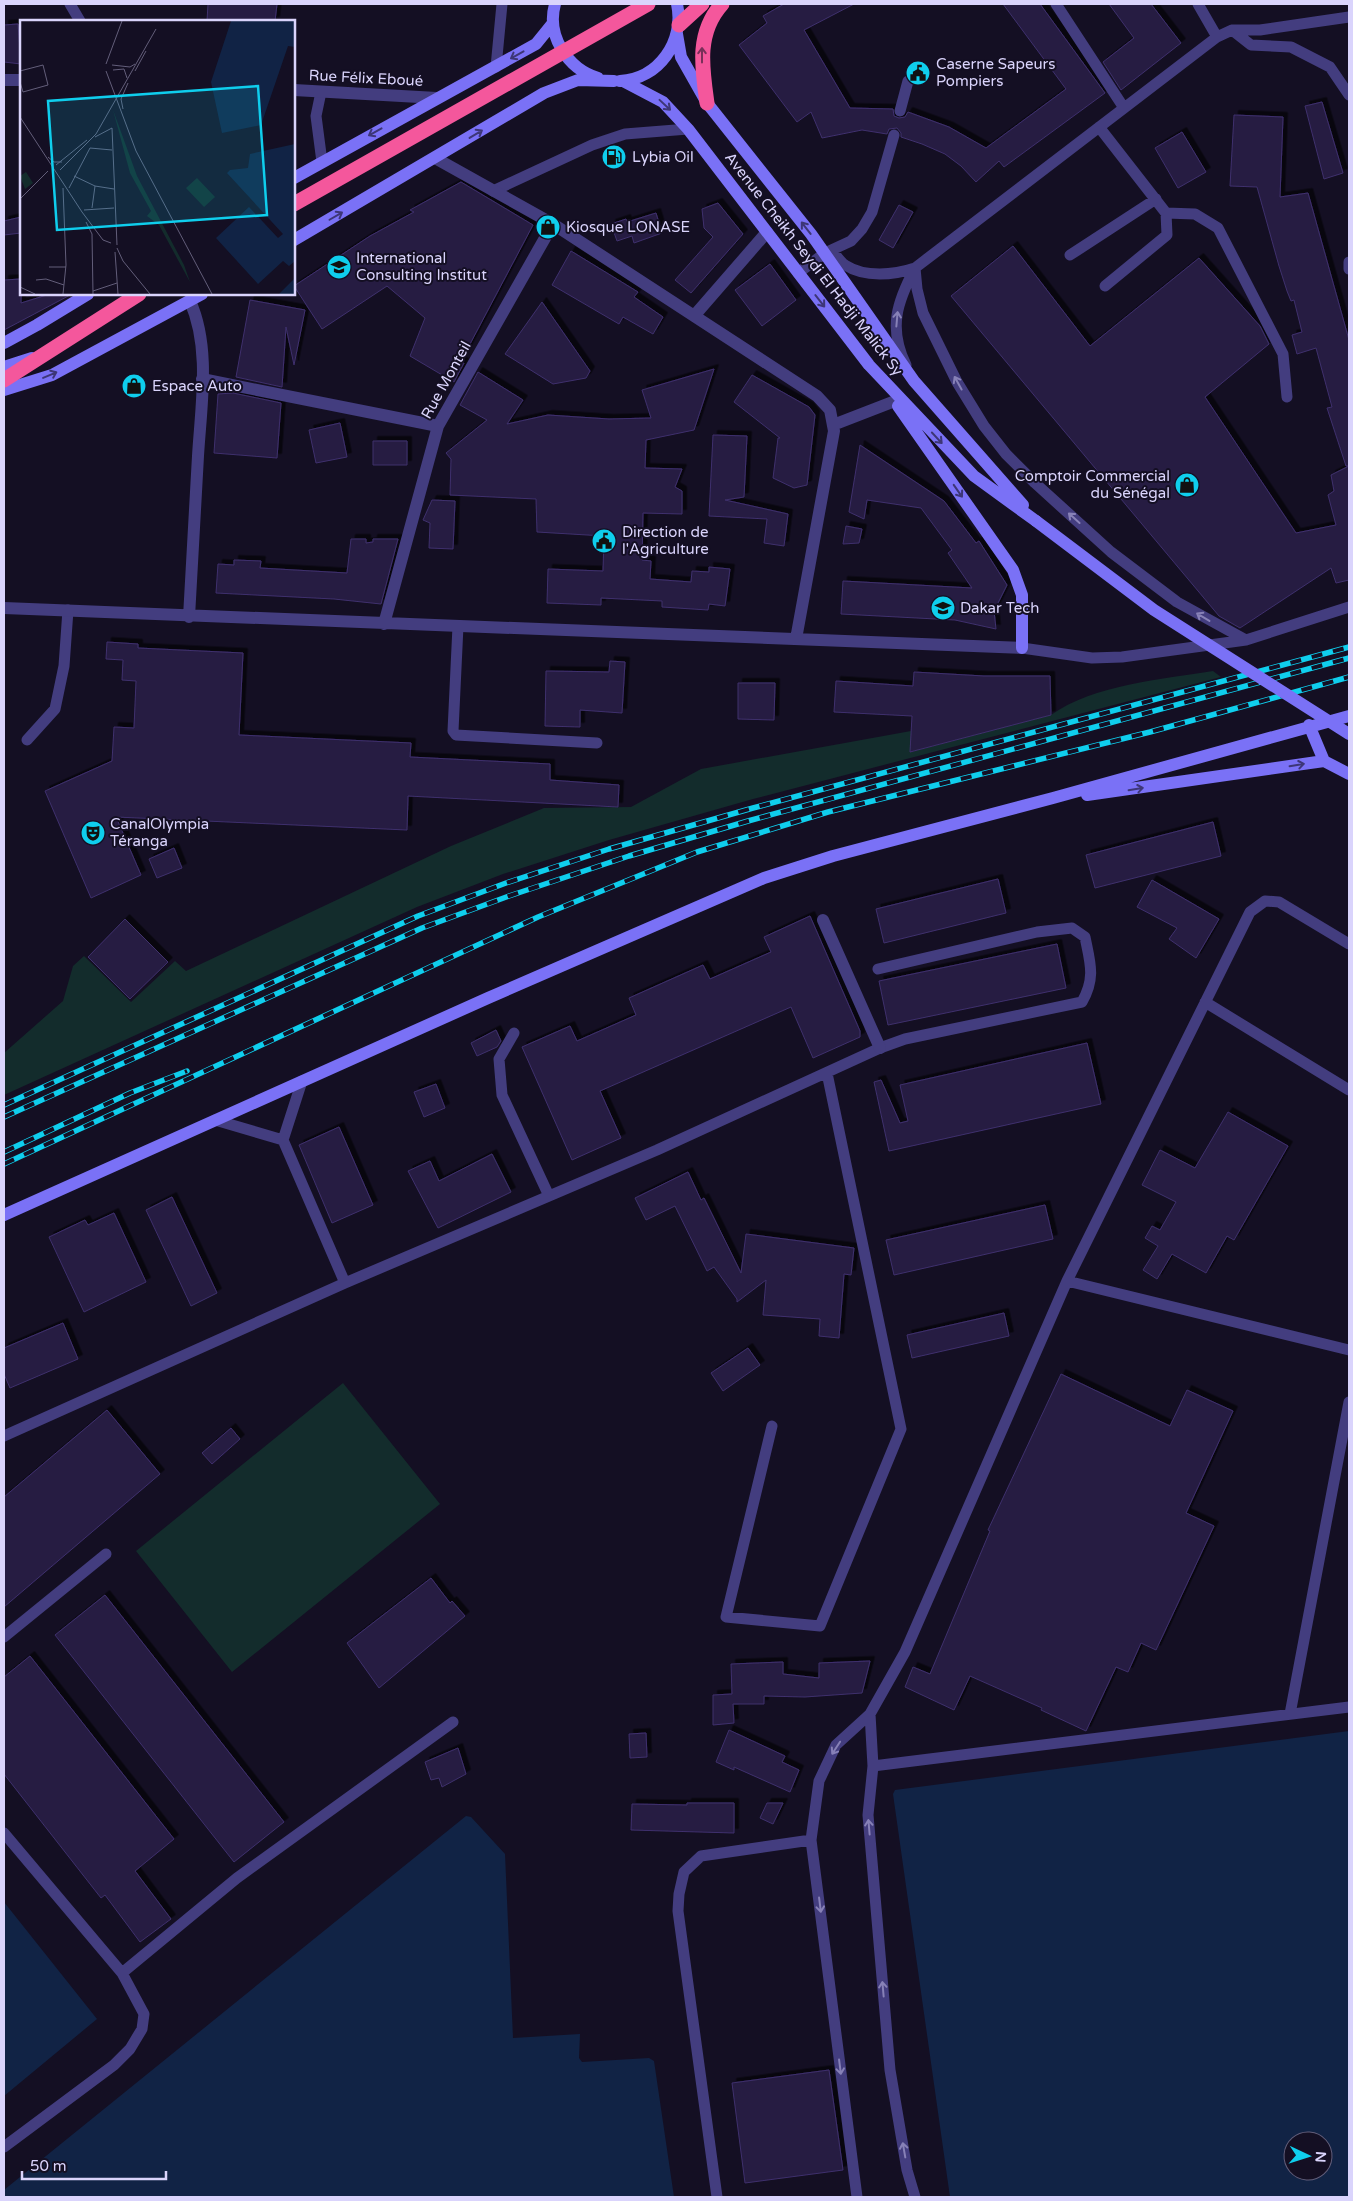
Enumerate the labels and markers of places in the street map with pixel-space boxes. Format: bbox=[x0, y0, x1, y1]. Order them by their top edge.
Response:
place label: Caserne Sapeurs Pompiers bbox=[936, 55, 1056, 90]
public building icon: Caserne Sapeurs Pompiers bbox=[905, 60, 931, 86]
fuel station icon: Lybia Oil bbox=[601, 144, 627, 170]
place label: Lybia Oil bbox=[632, 148, 694, 166]
shop icon: Kiosque LONASE bbox=[535, 214, 561, 240]
place label: Kiosque LONASE bbox=[566, 218, 690, 236]
place label: International Consulting Institut bbox=[356, 249, 487, 284]
school or university icon: International Consulting Institut bbox=[326, 254, 352, 280]
shop icon: Espace Auto bbox=[121, 373, 147, 399]
place label: Espace Auto bbox=[152, 377, 242, 395]
place label: Comptoir Commercial du Sénégal bbox=[1015, 467, 1170, 502]
shop icon: Comptoir Commercial du Sénégal bbox=[1174, 472, 1200, 498]
place label: Direction de l'Agriculture bbox=[622, 523, 709, 558]
public building icon: Direction de l'Agriculture bbox=[591, 528, 617, 554]
school or university icon: Dakar Tech bbox=[930, 595, 956, 621]
place label: Dakar Tech bbox=[960, 599, 1039, 617]
place label: CanalOlympia Téranga bbox=[110, 815, 209, 850]
theatre icon: CanalOlympia Téranga bbox=[80, 820, 106, 846]

